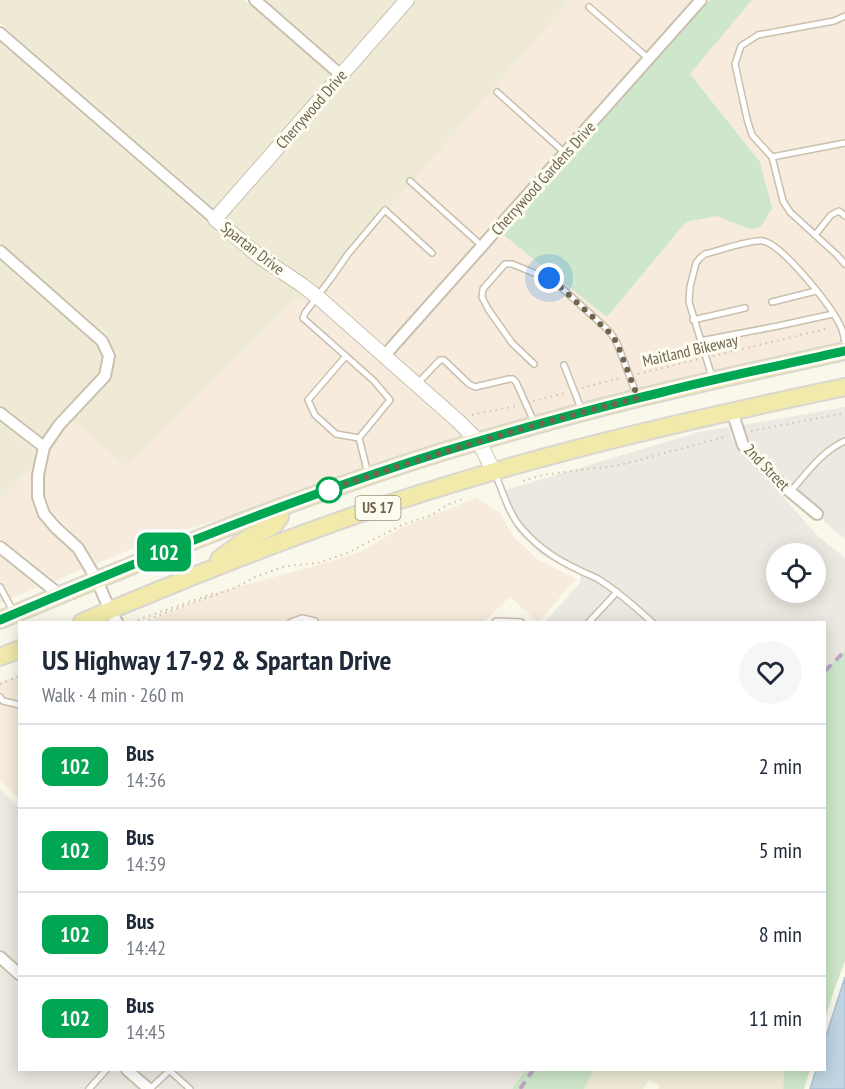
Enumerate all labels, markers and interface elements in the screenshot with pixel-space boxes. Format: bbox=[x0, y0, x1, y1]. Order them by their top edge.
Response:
street label: Cherrywood Drive bbox=[271, 65, 351, 153]
street label: Cherrywood Gardens Drive bbox=[487, 117, 599, 239]
street label: Spartan Drive bbox=[217, 217, 289, 279]
your location bbox=[534, 263, 564, 293]
street label: Maitland Bikeway bbox=[640, 329, 740, 371]
street label: 2nd Street bbox=[740, 439, 795, 495]
unlabelled marker bbox=[316, 477, 342, 503]
road number: US 17 bbox=[356, 496, 400, 520]
line badge: 102 bbox=[130, 532, 198, 572]
text: 102 bbox=[149, 539, 179, 566]
map controls bbox=[766, 543, 826, 603]
button: locate bbox=[766, 543, 826, 603]
text: US Highway 17-92 & Spartan Drive bbox=[42, 641, 391, 678]
button: heart bbox=[739, 641, 802, 704]
text: Walk · 4 min · 260 m bbox=[42, 682, 184, 708]
text: Bus bbox=[126, 739, 154, 767]
text: 2 min bbox=[759, 752, 802, 780]
text: 102 bbox=[60, 753, 90, 780]
text: 14:36 bbox=[126, 767, 166, 793]
text: Bus bbox=[126, 823, 154, 851]
text: 5 min bbox=[759, 836, 802, 864]
text: 102 bbox=[60, 837, 90, 864]
text: 14:39 bbox=[126, 851, 166, 877]
text: Bus bbox=[126, 907, 154, 935]
text: 8 min bbox=[759, 920, 802, 948]
text: 102 bbox=[60, 921, 90, 948]
text: 14:42 bbox=[126, 935, 166, 961]
text: Bus bbox=[126, 991, 154, 1019]
text: 11 min bbox=[749, 1004, 802, 1032]
text: 102 bbox=[60, 1005, 90, 1032]
text: 14:45 bbox=[126, 1019, 166, 1045]

